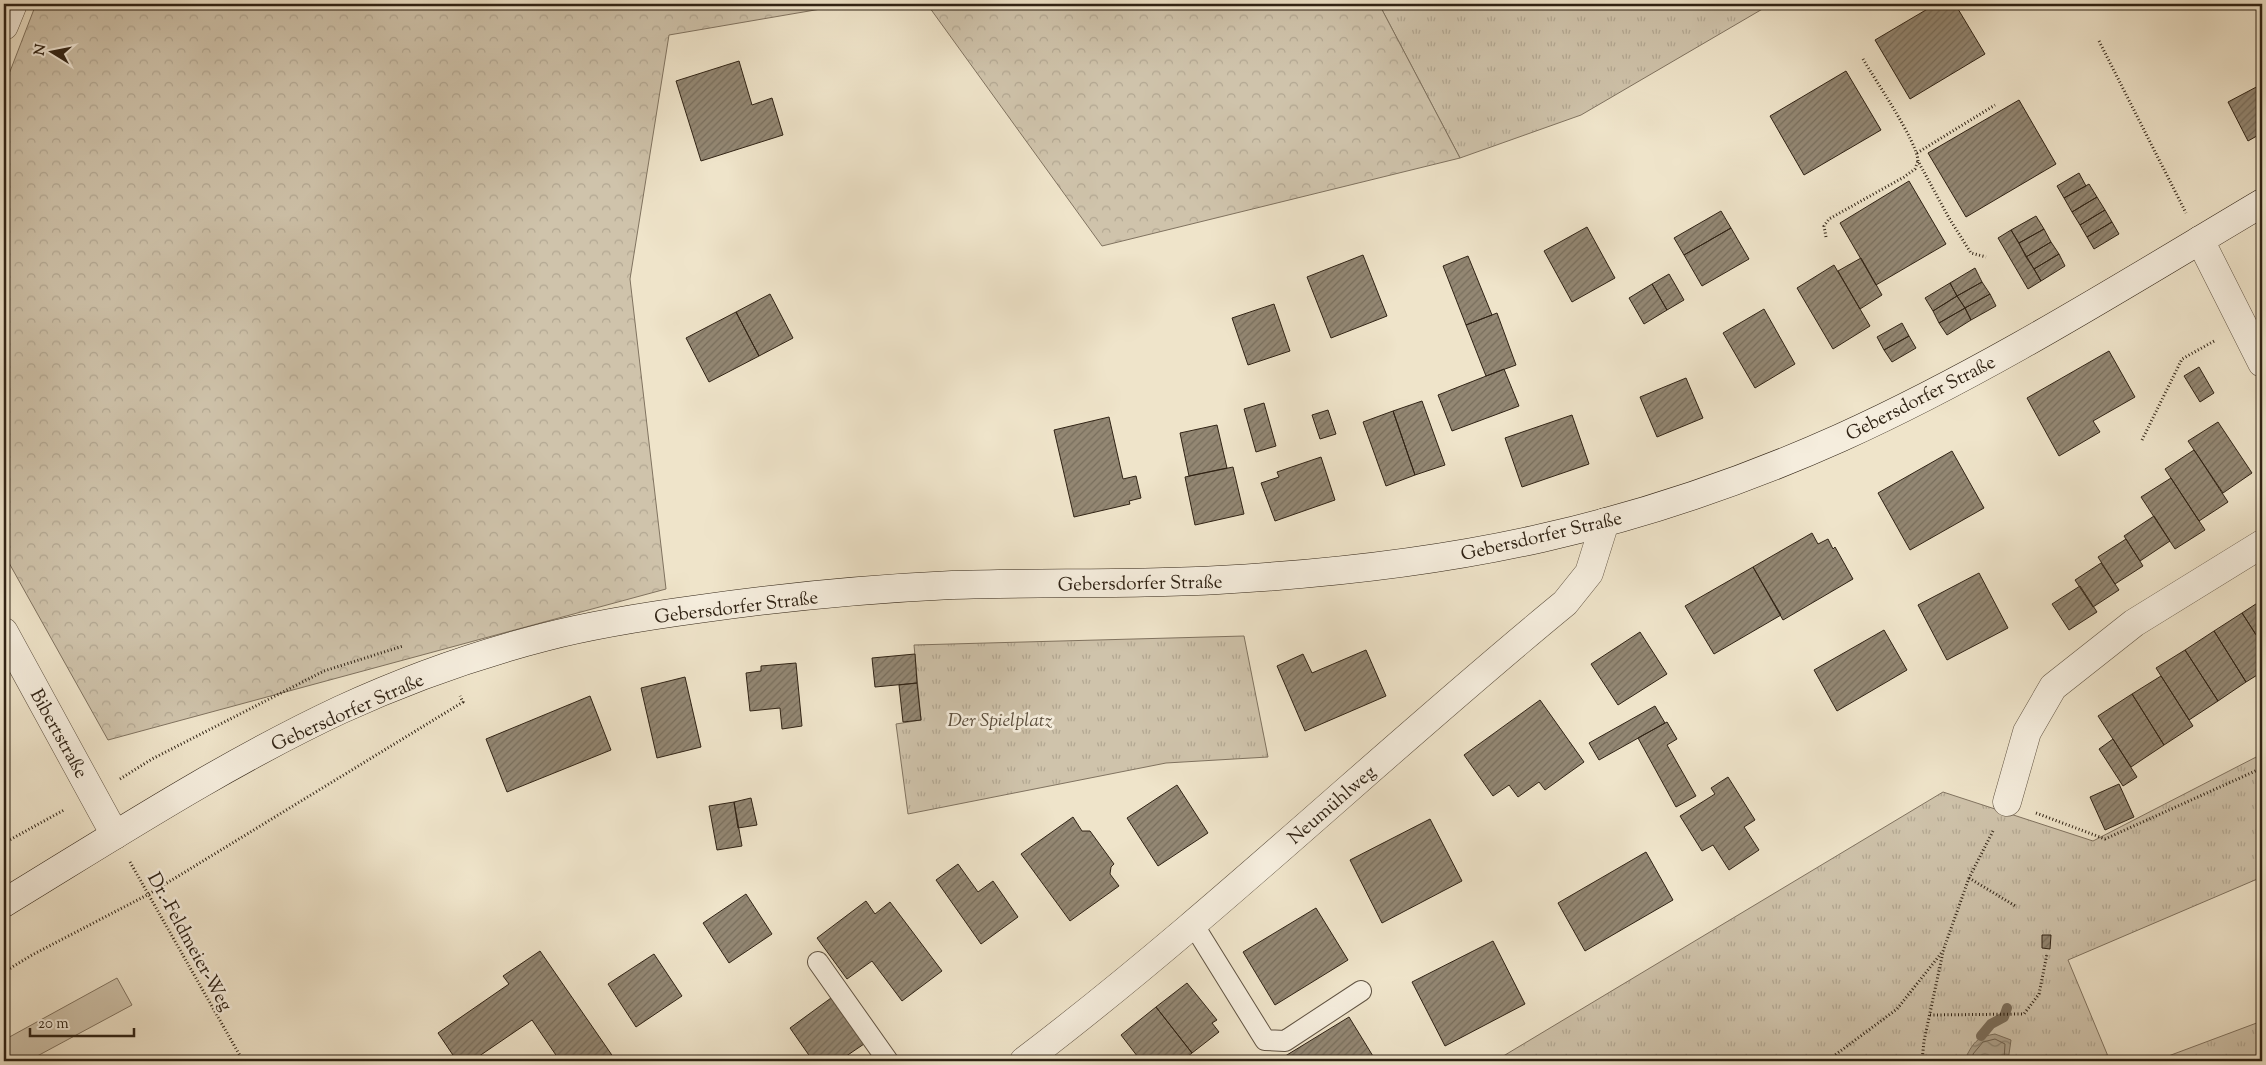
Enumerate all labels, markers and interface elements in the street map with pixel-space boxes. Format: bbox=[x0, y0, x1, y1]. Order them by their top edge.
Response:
north arrow bbox=[28, 28, 78, 78]
text: N bbox=[30, 43, 52, 57]
street label: Gebersdorfer Straße bbox=[1842, 350, 2001, 449]
street label: Gebersdorfer Straße bbox=[1458, 506, 1625, 569]
street label: Gebersdorfer Straße bbox=[1057, 570, 1223, 599]
street label: Gebersdorfer Straße bbox=[653, 585, 820, 632]
street label: Gebersdorfer Straße bbox=[267, 667, 429, 759]
street label: Bibertstraße bbox=[22, 684, 94, 784]
park label: Der Spielplatz bbox=[948, 708, 1053, 735]
street label: Neumühlweg bbox=[1283, 760, 1383, 852]
street label: Dr.-Feldmeier-Weg bbox=[139, 868, 238, 1016]
scale bar bbox=[30, 1005, 134, 1037]
text: 20 m bbox=[38, 1014, 69, 1035]

